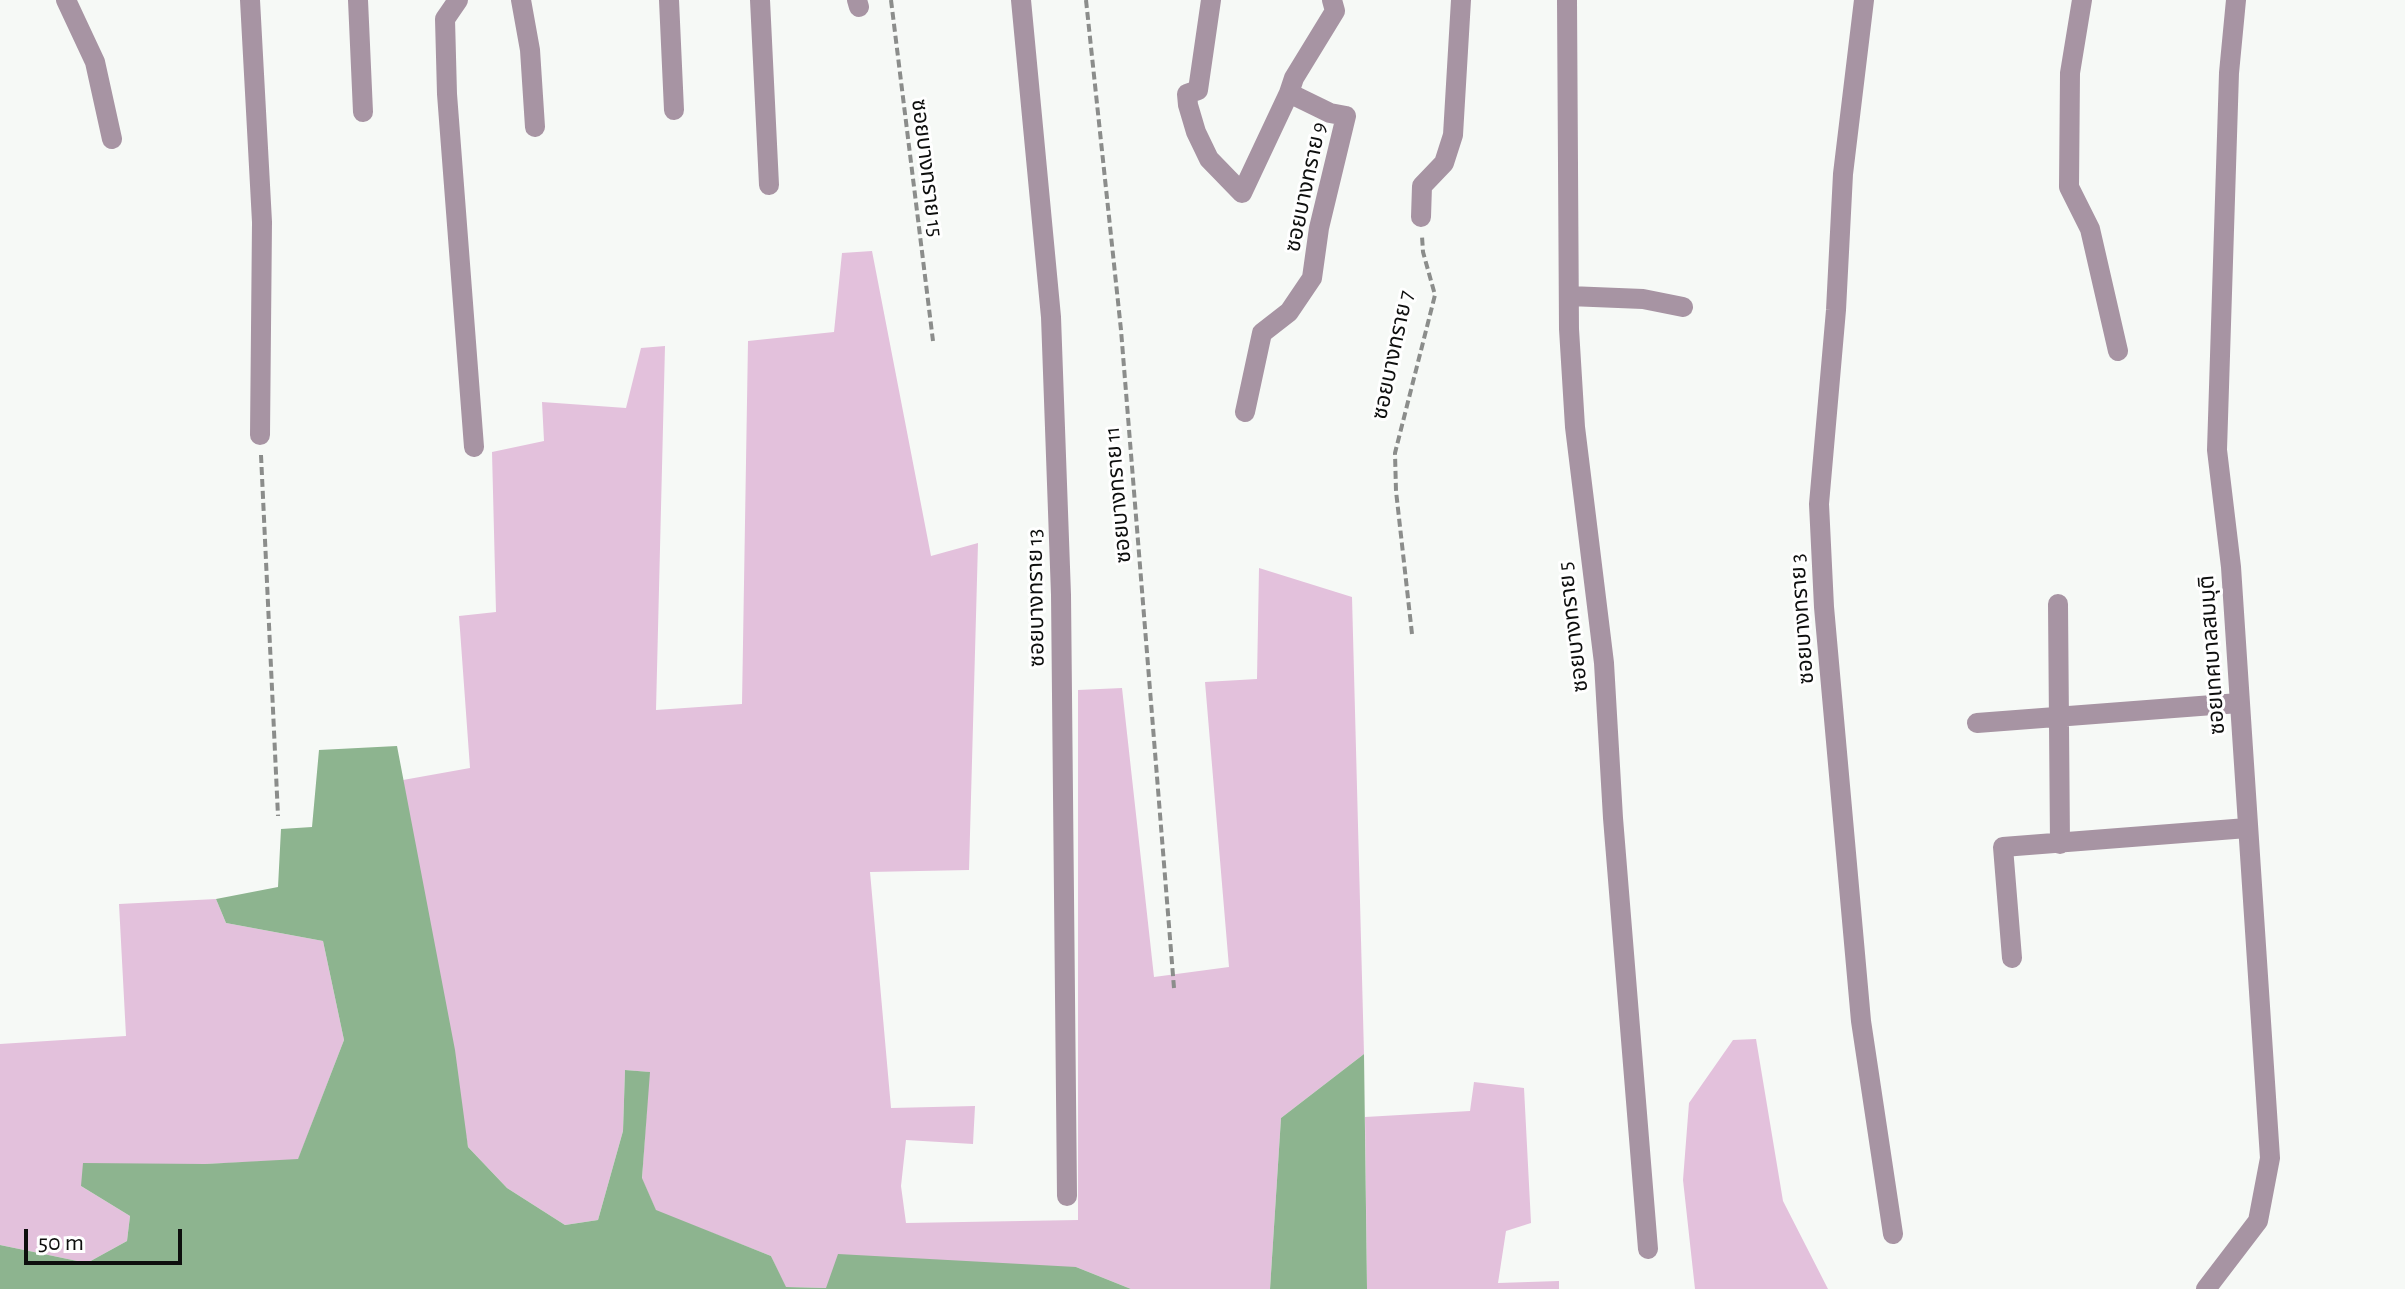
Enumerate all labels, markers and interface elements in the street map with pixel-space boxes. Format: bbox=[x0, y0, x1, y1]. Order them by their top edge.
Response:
street label: ซอยบางทราย 15 bbox=[905, 98, 949, 238]
street label: ซอยบางทราย 9 bbox=[1279, 120, 1333, 254]
street label: ซอยบางทราย 7 bbox=[1366, 288, 1420, 422]
street label: ซอยบางทราย 11 bbox=[1099, 426, 1137, 564]
street label: ซอยบางทราย 13 bbox=[1022, 529, 1050, 667]
street label: ซอยบางทราย 3 bbox=[1784, 553, 1820, 685]
street label: ซอยบางทราย 5 bbox=[1552, 560, 1594, 694]
street label: ซอยเทศบาลสมมุติ bbox=[2193, 574, 2231, 736]
scale bar bbox=[28, 1213, 186, 1263]
text: 50 m bbox=[38, 1231, 84, 1255]

